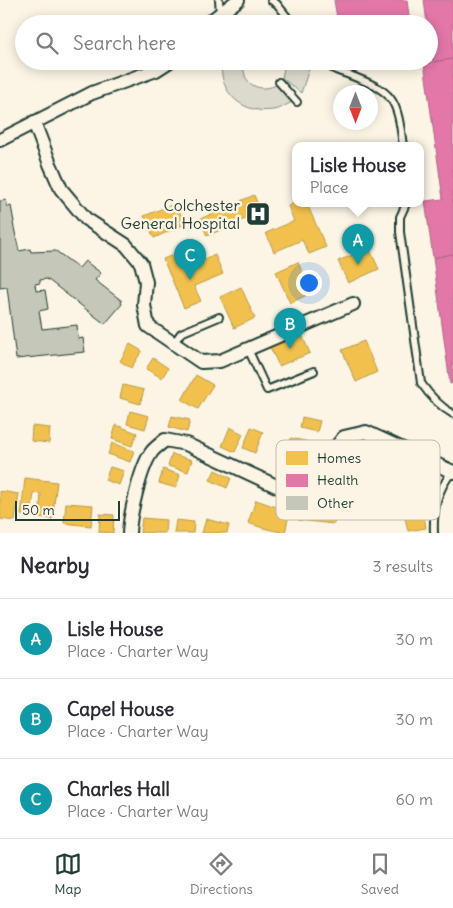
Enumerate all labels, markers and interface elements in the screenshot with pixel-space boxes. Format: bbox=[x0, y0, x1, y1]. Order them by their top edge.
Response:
search box bbox=[15, 15, 438, 70]
icon: search bbox=[33, 29, 61, 57]
text: Search here bbox=[73, 31, 176, 55]
north arrow bbox=[333, 85, 378, 130]
popup bbox=[292, 142, 424, 207]
text: Lisle House bbox=[310, 153, 406, 177]
text: Place bbox=[310, 177, 348, 197]
place label: Colchester General Hospital bbox=[120, 195, 240, 233]
hospital icon: Colchester General Hospital bbox=[245, 201, 271, 227]
pin: A bbox=[342, 224, 374, 265]
pin: C bbox=[174, 239, 206, 280]
your location bbox=[296, 270, 322, 296]
pin: B bbox=[274, 308, 306, 349]
legend bbox=[276, 440, 440, 520]
text: Homes bbox=[317, 449, 361, 467]
text: Health bbox=[317, 471, 358, 489]
text: Other bbox=[317, 494, 354, 512]
scale bar bbox=[15, 498, 120, 521]
text: 50 m bbox=[22, 501, 55, 519]
text: Nearby bbox=[20, 552, 90, 579]
text: 3 results bbox=[373, 556, 433, 576]
text: Lisle House bbox=[67, 617, 164, 641]
text: A bbox=[31, 629, 41, 649]
text: 30 m bbox=[396, 629, 433, 649]
text: Place · Charter Way bbox=[67, 641, 209, 661]
text: Capel House bbox=[67, 697, 174, 721]
text: B bbox=[31, 709, 41, 729]
text: 30 m bbox=[396, 709, 433, 729]
text: Place · Charter Way bbox=[67, 721, 209, 741]
text: Charles Hall bbox=[67, 777, 170, 801]
text: C bbox=[31, 789, 41, 809]
text: 60 m bbox=[395, 789, 433, 809]
text: Place · Charter Way bbox=[67, 801, 209, 821]
tab: Map bbox=[54, 850, 82, 898]
tab: Directions bbox=[190, 850, 253, 898]
tab: Saved bbox=[361, 850, 399, 898]

